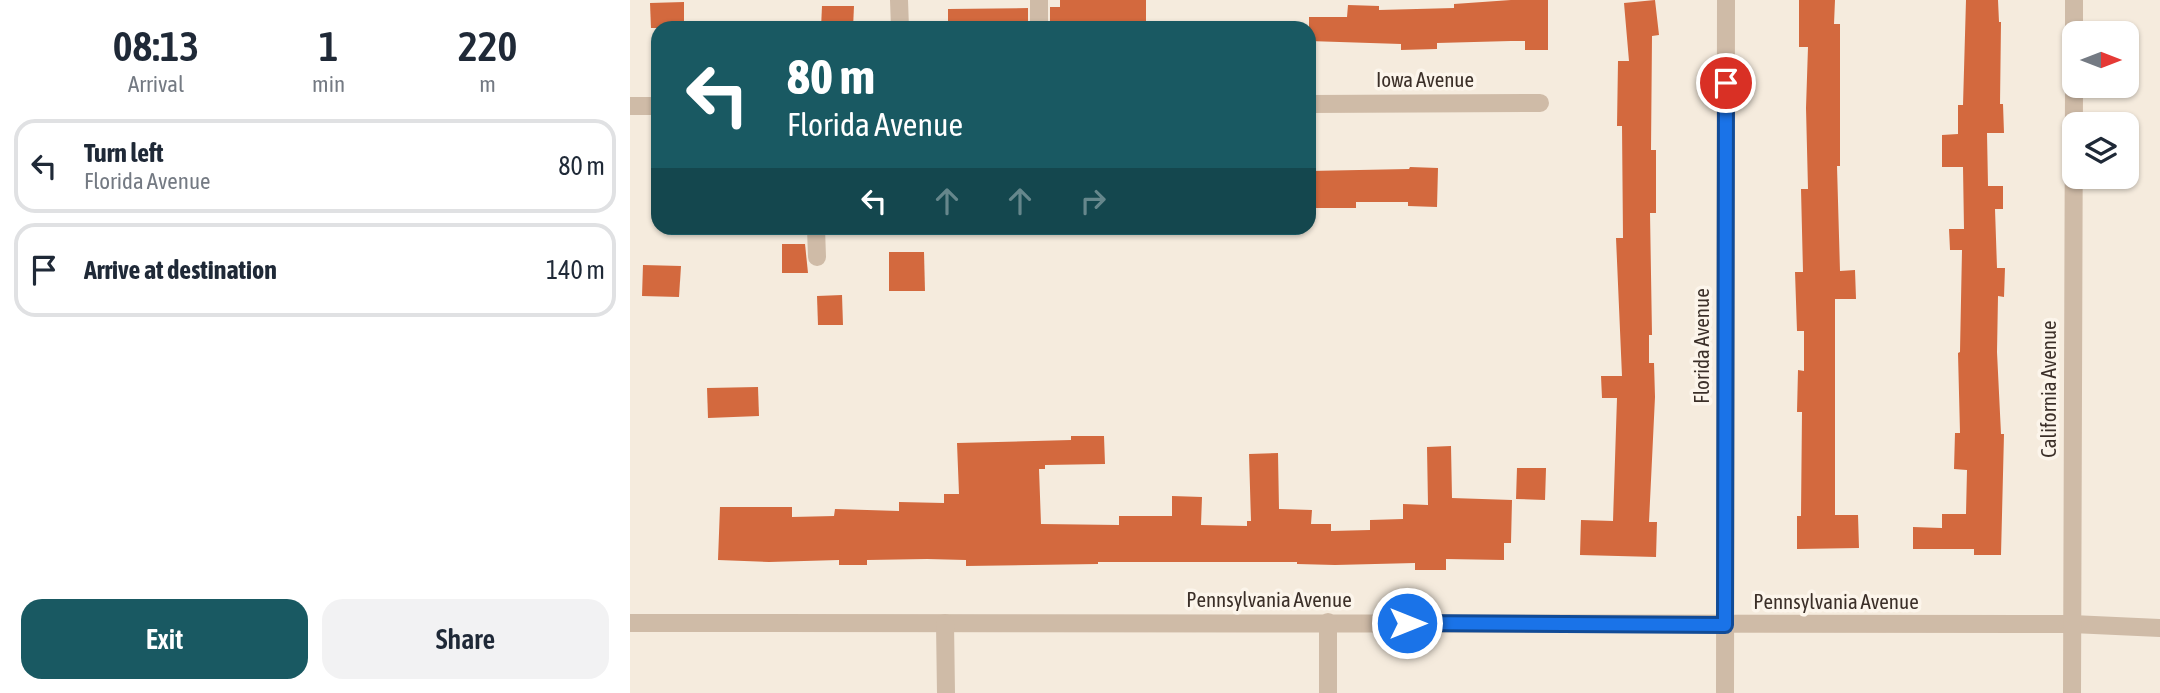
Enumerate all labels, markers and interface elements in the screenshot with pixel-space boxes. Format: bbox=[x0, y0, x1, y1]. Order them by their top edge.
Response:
north arrow bbox=[2062, 21, 2138, 98]
map controls bbox=[2062, 21, 2139, 189]
text: 08:13 bbox=[113, 22, 199, 70]
text: 1 bbox=[319, 22, 338, 70]
text: 220 bbox=[458, 22, 517, 70]
text: 80 m bbox=[787, 48, 875, 104]
icon: left bbox=[672, 49, 763, 140]
pin bbox=[1696, 53, 1756, 113]
icon: arrive bbox=[1707, 64, 1745, 102]
street label: Iowa Avenue bbox=[1376, 67, 1474, 91]
text: Arrival bbox=[128, 71, 184, 97]
text: min bbox=[312, 71, 345, 97]
text: m bbox=[479, 71, 496, 97]
text: Florida Avenue bbox=[787, 106, 963, 143]
button: layers bbox=[2062, 112, 2139, 189]
text: Turn left bbox=[84, 138, 164, 168]
icon: left bbox=[25, 147, 63, 185]
text: 80 m bbox=[558, 151, 605, 181]
text: Florida Avenue bbox=[84, 168, 210, 194]
icon: left bbox=[855, 182, 893, 220]
icon: ahead bbox=[928, 182, 966, 220]
icon: ahead bbox=[1001, 182, 1039, 220]
icon: right bbox=[1074, 182, 1112, 220]
icon: arrive bbox=[25, 251, 63, 289]
text: Arrive at destination bbox=[84, 255, 277, 285]
text: 140 m bbox=[546, 255, 605, 285]
street label: Florida Avenue bbox=[1689, 288, 1713, 404]
street label: California Avenue bbox=[2036, 320, 2060, 458]
position arrow bbox=[1370, 586, 1444, 660]
street label: Pennsylvania Avenue bbox=[1186, 587, 1352, 611]
street label: Pennsylvania Avenue bbox=[1753, 589, 1919, 613]
button: Exit bbox=[21, 599, 308, 679]
button: Share bbox=[322, 599, 609, 679]

